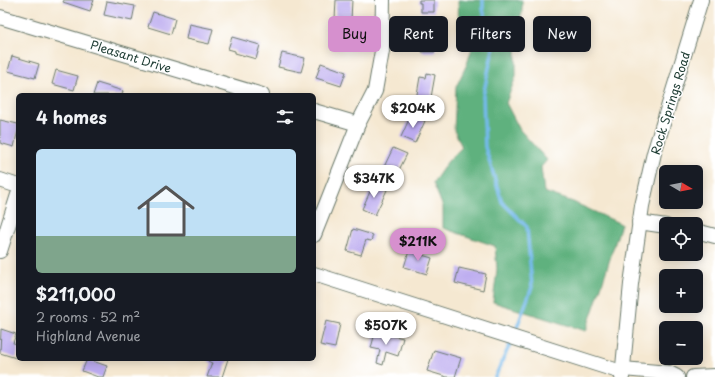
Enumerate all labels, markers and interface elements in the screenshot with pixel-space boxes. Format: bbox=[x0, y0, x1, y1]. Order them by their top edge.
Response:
chip: Buy bbox=[328, 16, 381, 52]
chip: Rent bbox=[389, 16, 448, 52]
chip: Filters bbox=[456, 16, 525, 52]
chip: New bbox=[533, 16, 591, 52]
street label: Pleasant Drive bbox=[88, 35, 174, 77]
street label: Rock Springs Road bbox=[646, 49, 694, 157]
pin: $204K bbox=[385, 95, 441, 129]
text: $204K bbox=[391, 98, 435, 117]
text: 4 homes bbox=[36, 104, 107, 130]
icon: filters bbox=[274, 106, 296, 128]
pin: $347K bbox=[346, 165, 402, 199]
north arrow bbox=[659, 165, 703, 209]
map controls bbox=[659, 165, 703, 365]
text: $347K bbox=[353, 168, 395, 187]
icon: home bbox=[130, 175, 202, 247]
button: locate bbox=[659, 217, 703, 261]
pin: $211K bbox=[390, 228, 446, 262]
text: $211K bbox=[399, 231, 437, 250]
button: + bbox=[659, 269, 703, 313]
text: $211,000 bbox=[36, 281, 116, 307]
text: 2 rooms · 52 m² bbox=[36, 307, 140, 326]
pin: $507K bbox=[358, 312, 414, 346]
text: $507K bbox=[364, 315, 408, 334]
button: − bbox=[659, 321, 703, 365]
text: Highland Avenue bbox=[36, 326, 141, 345]

